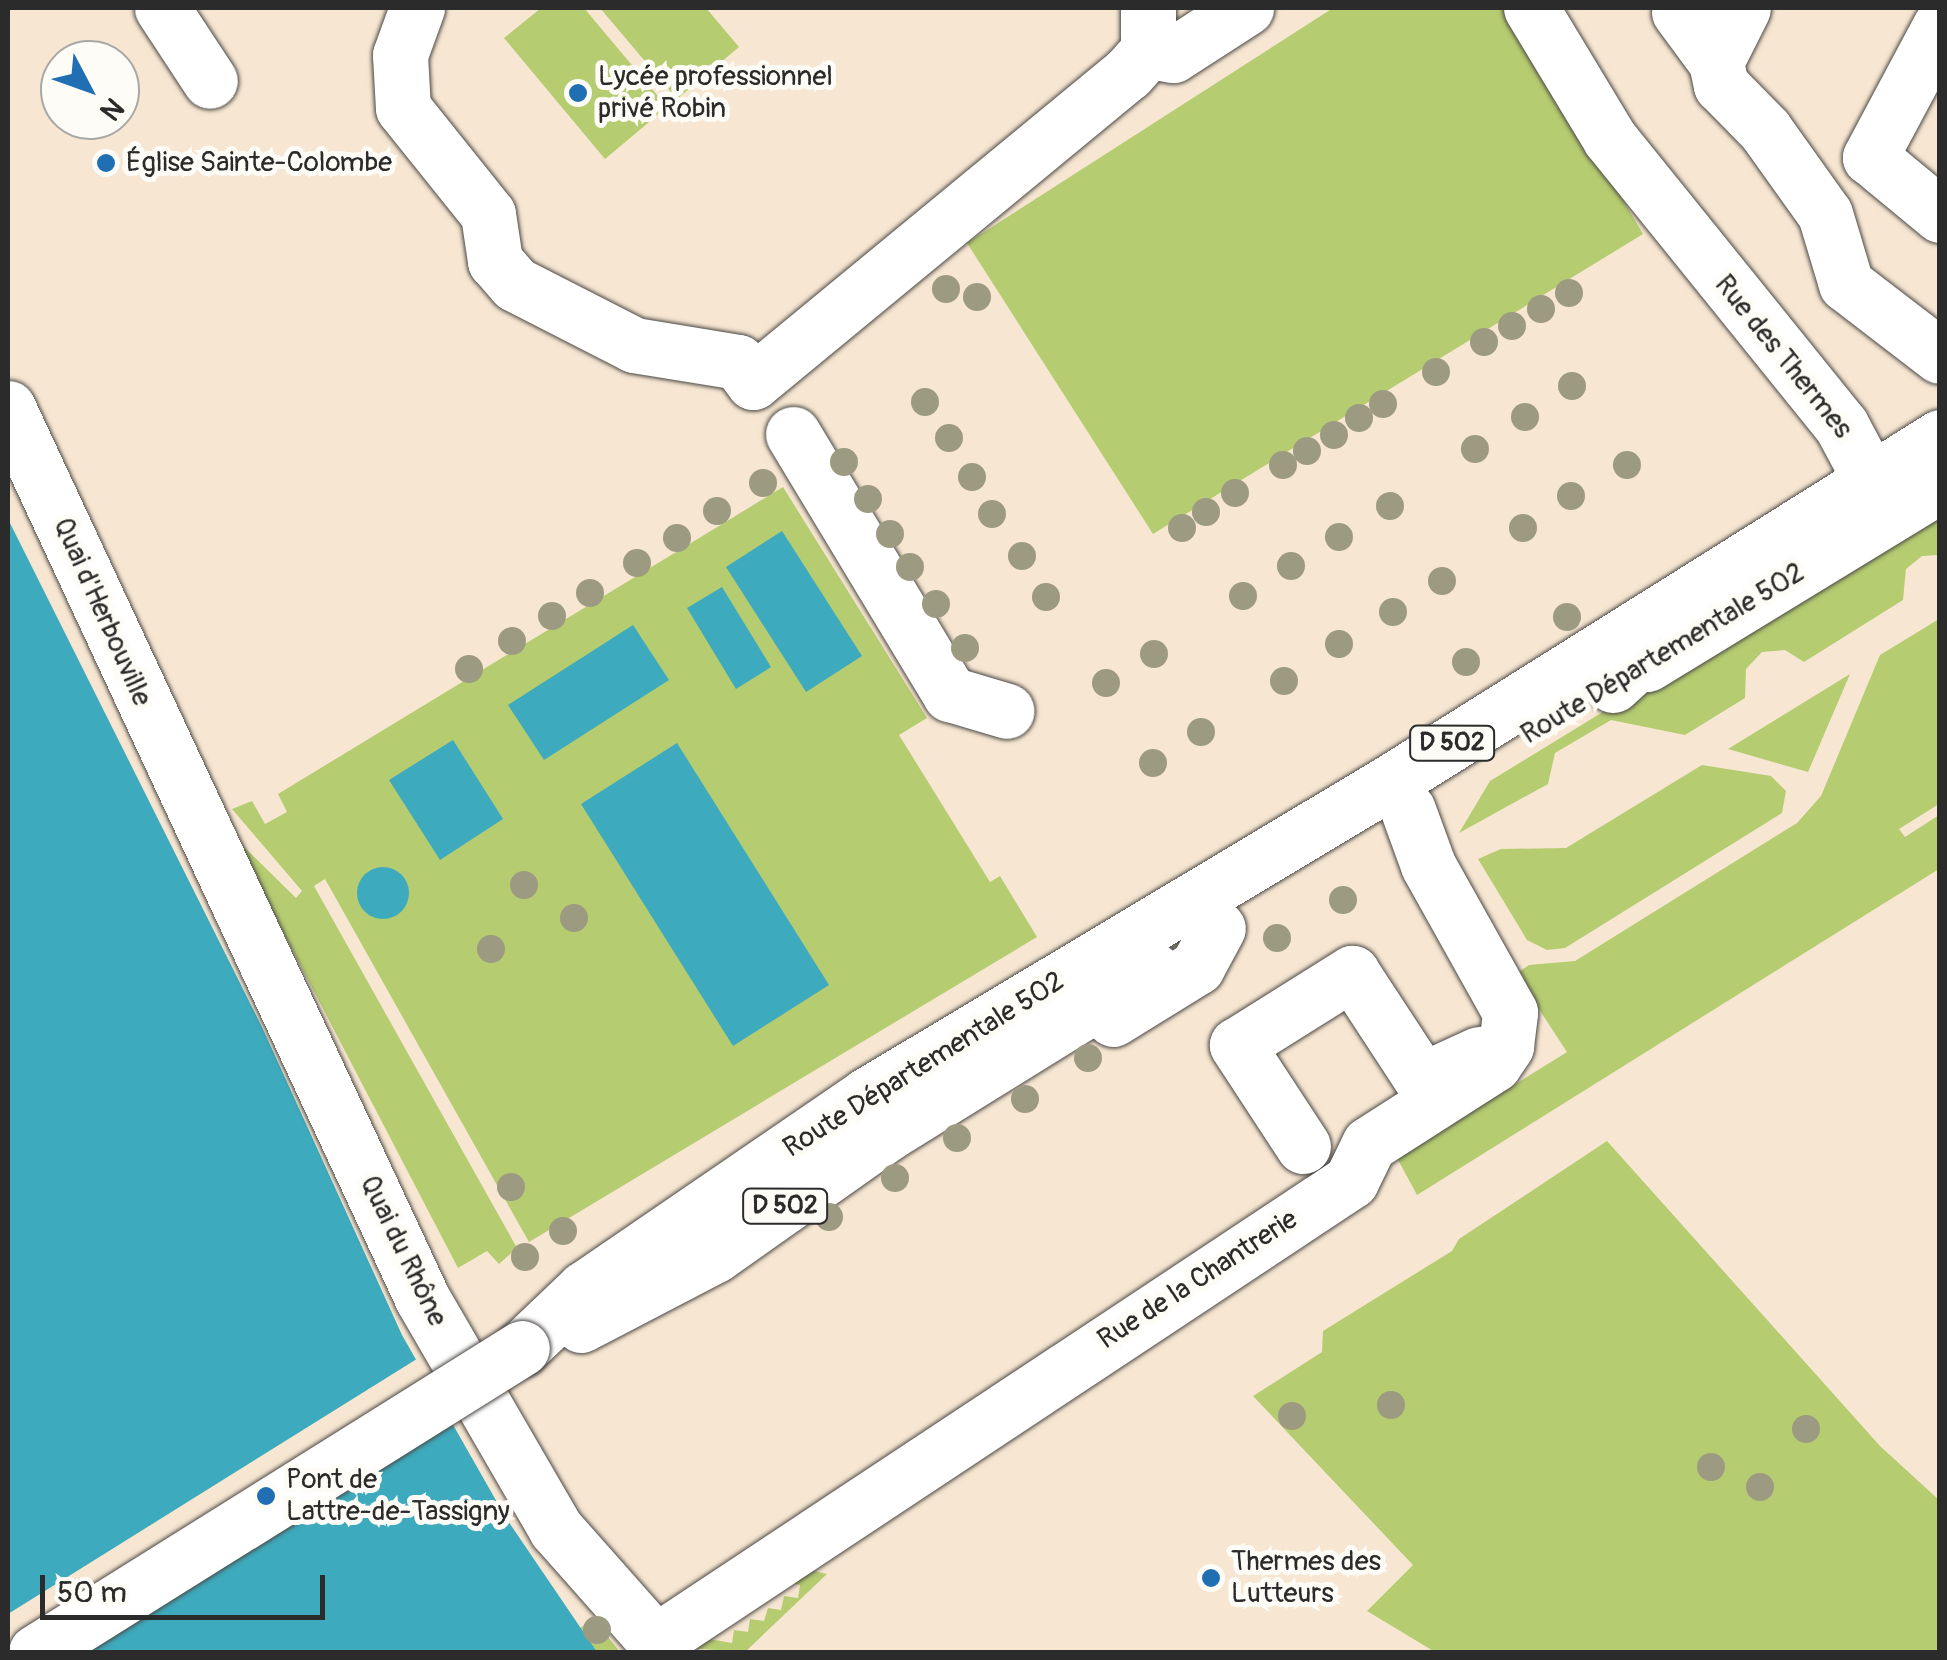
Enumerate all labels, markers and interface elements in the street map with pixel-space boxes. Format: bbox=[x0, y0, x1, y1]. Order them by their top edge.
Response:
north arrow bbox=[40, 40, 140, 140]
place label: Lycée professionnel privé Robin bbox=[598, 60, 833, 126]
marker: Lycée professionnel privé Robin bbox=[567, 82, 589, 104]
text: N bbox=[92, 90, 131, 127]
place label: Église Sainte-Colombe bbox=[126, 146, 392, 180]
marker: Église Sainte-Colombe bbox=[95, 152, 117, 174]
street label: Rue des Thermes bbox=[1707, 269, 1859, 445]
street label: Quai d'Herbouville bbox=[45, 513, 159, 711]
street label: Route Départementale 502 bbox=[1515, 556, 1811, 752]
road number: D 502 bbox=[1407, 723, 1497, 763]
street label: Route Départementale 502 bbox=[778, 965, 1070, 1165]
street label: Quai du Rhône bbox=[352, 1170, 454, 1332]
road number: D 502 bbox=[740, 1186, 830, 1226]
street label: Rue de la Chantrerie bbox=[1092, 1203, 1304, 1357]
place label: Pont de Lattre-de-Tassigny bbox=[286, 1463, 510, 1529]
marker: Pont de Lattre-de-Tassigny bbox=[255, 1485, 277, 1507]
place label: Thermes des Lutteurs bbox=[1231, 1545, 1381, 1611]
scale bar bbox=[45, 1555, 330, 1617]
marker: Thermes des Lutteurs bbox=[1200, 1567, 1222, 1589]
text: 50 m bbox=[57, 1574, 127, 1611]

